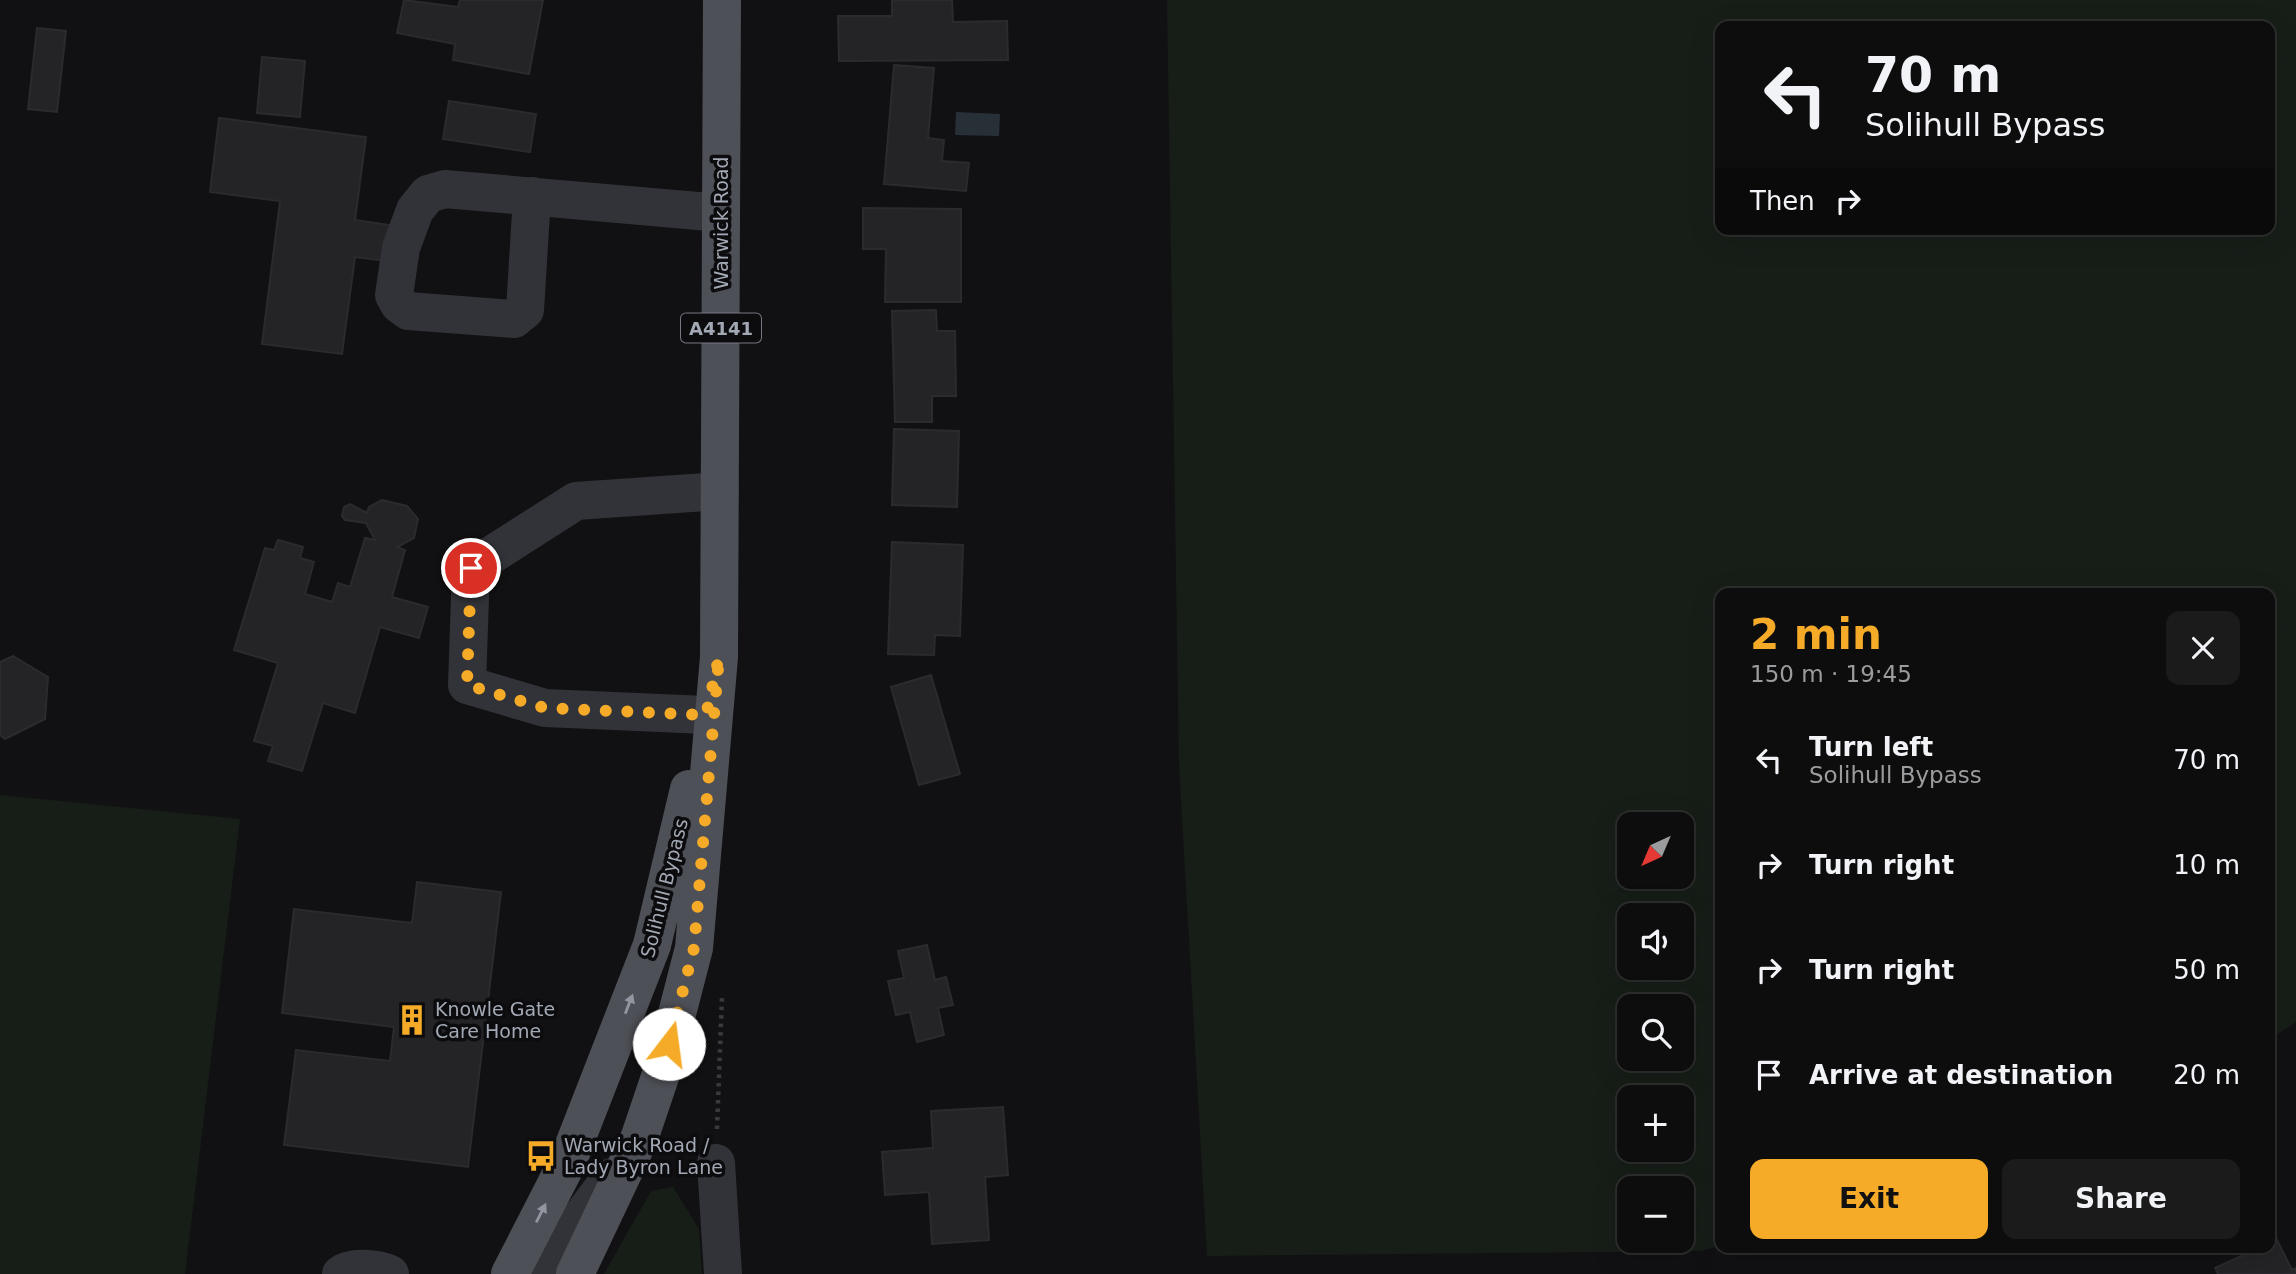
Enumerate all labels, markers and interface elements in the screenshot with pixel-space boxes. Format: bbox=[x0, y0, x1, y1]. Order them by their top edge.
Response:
text: 70 m bbox=[1865, 47, 2001, 104]
icon: left bbox=[1750, 49, 1841, 140]
text: Solihull Bypass bbox=[1865, 106, 2105, 144]
street label: Warwick Road bbox=[710, 156, 732, 290]
icon: right bbox=[1829, 182, 1867, 220]
text: Then bbox=[1750, 186, 1815, 216]
road number: A4141 bbox=[681, 314, 761, 342]
pin bbox=[441, 538, 501, 598]
icon: arrive bbox=[452, 549, 490, 587]
text: 2 min bbox=[1750, 610, 1882, 659]
button: close bbox=[2166, 611, 2240, 685]
text: 150 m · 19:45 bbox=[1750, 661, 1912, 687]
text: Turn left bbox=[1809, 732, 1933, 762]
icon: left bbox=[1750, 741, 1788, 779]
text: 70 m bbox=[2173, 745, 2240, 775]
text: Solihull Bypass bbox=[1809, 762, 1982, 788]
north arrow bbox=[1617, 812, 1694, 889]
map controls bbox=[1617, 812, 1694, 1253]
street label: Solihull Bypass bbox=[636, 816, 692, 960]
icon: right bbox=[1750, 846, 1788, 884]
text: Turn right bbox=[1809, 850, 1954, 880]
text: 10 m bbox=[2173, 850, 2240, 880]
button: sound bbox=[1617, 903, 1694, 980]
icon: right bbox=[1750, 951, 1788, 989]
text: Turn right bbox=[1809, 955, 1954, 985]
text: 50 m bbox=[2173, 955, 2240, 985]
one-way arrow bbox=[624, 993, 635, 1014]
button: search bbox=[1617, 994, 1694, 1071]
place label: Knowle Gate Care Home bbox=[435, 998, 555, 1042]
building icon: Knowle Gate Care Home bbox=[395, 1003, 429, 1037]
position arrow bbox=[632, 1007, 706, 1081]
icon: arrive bbox=[1750, 1056, 1788, 1094]
text: Arrive at destination bbox=[1809, 1060, 2113, 1090]
text: 20 m bbox=[2173, 1060, 2240, 1090]
button: + bbox=[1617, 1085, 1694, 1162]
place label: Warwick Road / Lady Byron Lane bbox=[564, 1134, 723, 1178]
bus stop icon: Warwick Road / Lady Byron Lane bbox=[524, 1139, 558, 1173]
button: Exit bbox=[1750, 1159, 1988, 1239]
button: Share bbox=[2002, 1159, 2240, 1239]
button: − bbox=[1617, 1176, 1694, 1253]
one-way arrow bbox=[535, 1203, 546, 1223]

